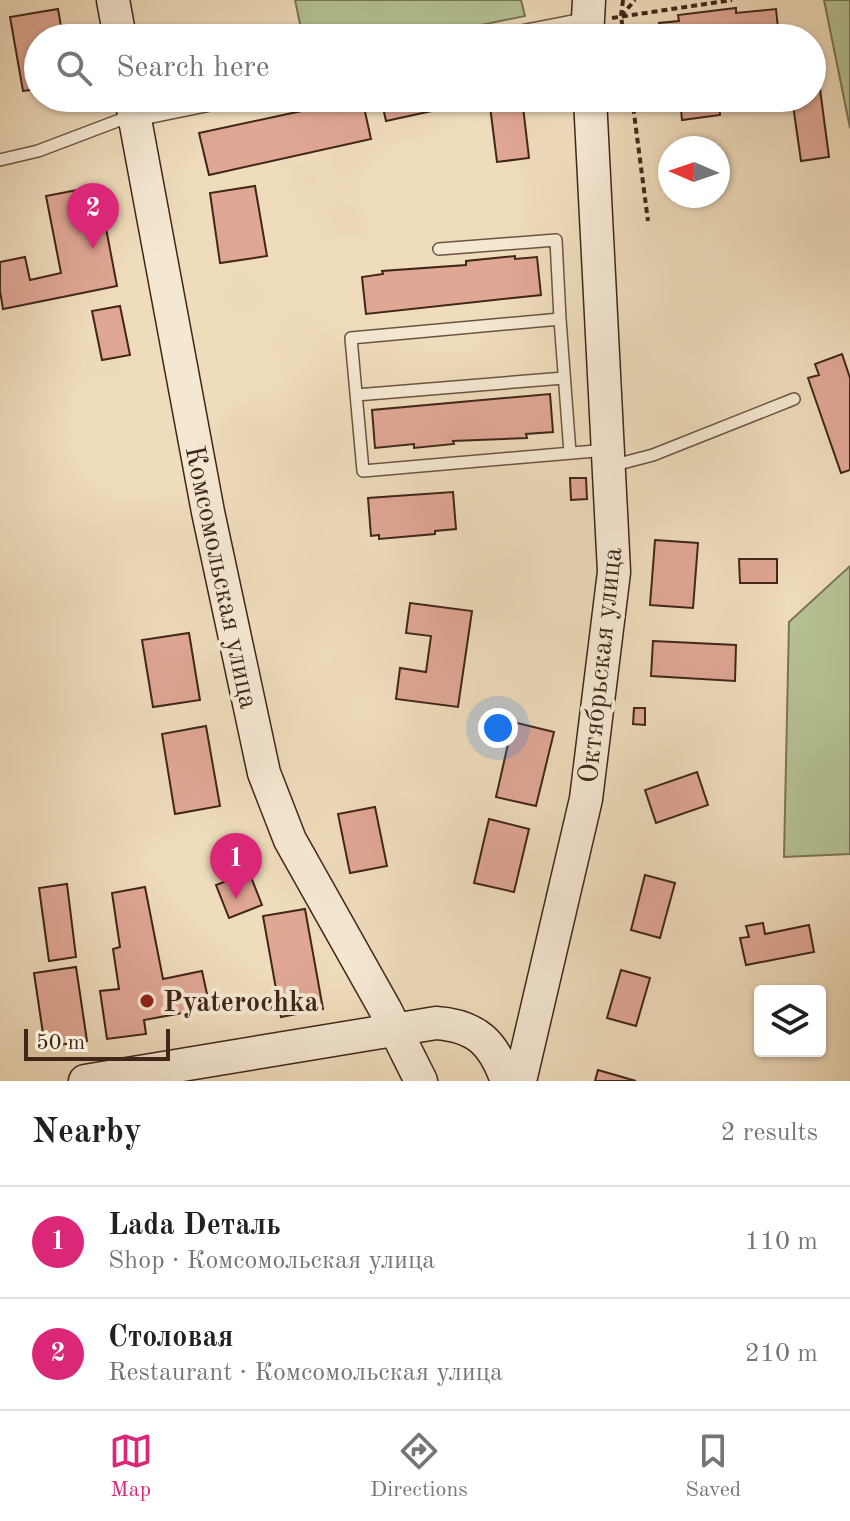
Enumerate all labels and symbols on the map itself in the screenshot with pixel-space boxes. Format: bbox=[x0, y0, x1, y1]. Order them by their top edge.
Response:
north arrow bbox=[658, 136, 730, 208]
pin: 2 bbox=[67, 183, 119, 249]
street label: Комсомольская улица bbox=[179, 444, 262, 712]
street label: Октябрьская улица bbox=[576, 546, 628, 785]
your location bbox=[478, 708, 518, 748]
pin: 1 bbox=[210, 833, 262, 899]
place label: Pyaterochka bbox=[163, 990, 319, 1018]
marker: Pyaterochka bbox=[138, 992, 156, 1010]
scale bar bbox=[24, 1025, 170, 1061]

